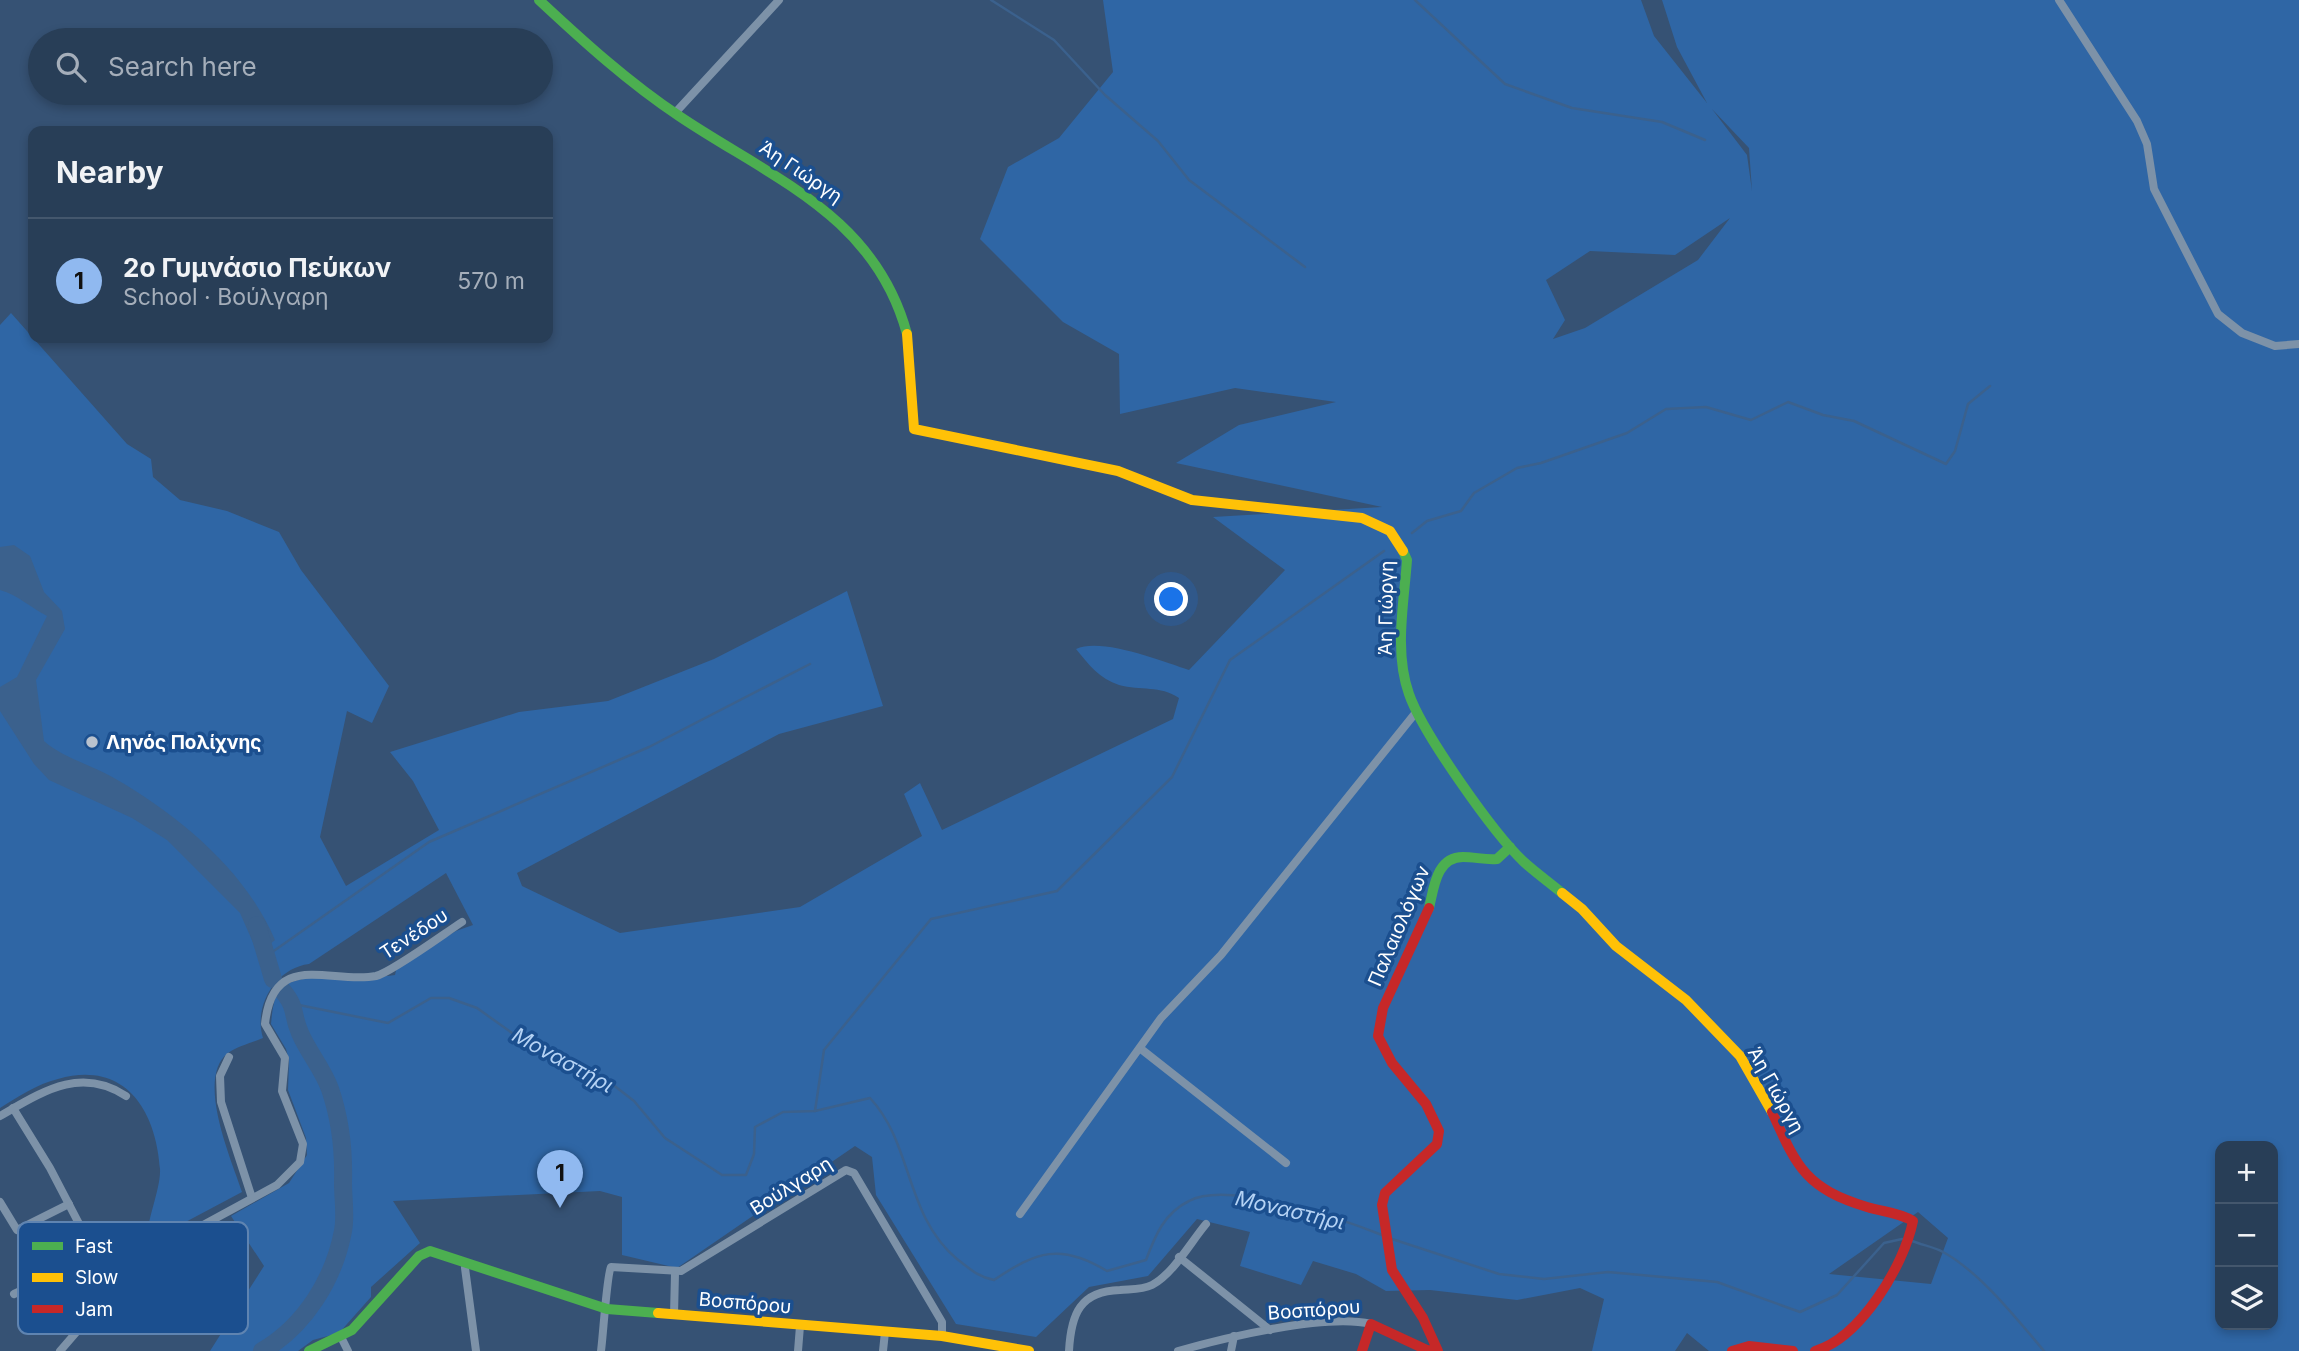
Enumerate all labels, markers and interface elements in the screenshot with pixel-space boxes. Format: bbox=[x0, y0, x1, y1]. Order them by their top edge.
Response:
search box bbox=[28, 28, 553, 105]
icon: search bbox=[52, 48, 90, 86]
text: Search here bbox=[108, 51, 257, 82]
street label: Άη Γιώργη bbox=[755, 136, 847, 208]
text: Nearby bbox=[56, 154, 164, 190]
text: 2ο Γυμνάσιο Πεύκων bbox=[123, 252, 391, 283]
text: 1 bbox=[74, 267, 84, 295]
text: 570 m bbox=[457, 267, 525, 295]
text: School · Βούλγαρη bbox=[123, 283, 329, 311]
street label: Άη Γιώργη bbox=[1374, 560, 1398, 656]
your location bbox=[1154, 582, 1188, 616]
place label: Ληνός Πολίχνης bbox=[106, 731, 261, 754]
marker: Ληνός Πολίχνης bbox=[84, 734, 100, 750]
street label: Παλαιολόγων bbox=[1363, 862, 1435, 990]
street label: Τενέδου bbox=[376, 904, 452, 964]
water label: Μοναστήρι bbox=[508, 1022, 618, 1098]
street label: Άη Γιώργη bbox=[1743, 1043, 1809, 1137]
map controls bbox=[2215, 1141, 2278, 1330]
button: + bbox=[2215, 1141, 2278, 1204]
pin: 1 bbox=[537, 1150, 583, 1208]
street label: Βούλγαρη bbox=[746, 1152, 836, 1220]
water label: Μοναστήρι bbox=[1233, 1185, 1347, 1235]
button: − bbox=[2215, 1204, 2278, 1267]
legend bbox=[18, 1222, 248, 1334]
text: Fast bbox=[75, 1235, 113, 1258]
text: Slow bbox=[75, 1266, 118, 1289]
button: layers bbox=[2215, 1267, 2278, 1330]
street label: Βοσπόρου bbox=[698, 1287, 792, 1319]
street label: Βοσπόρου bbox=[1267, 1295, 1361, 1325]
text: Jam bbox=[75, 1298, 113, 1321]

